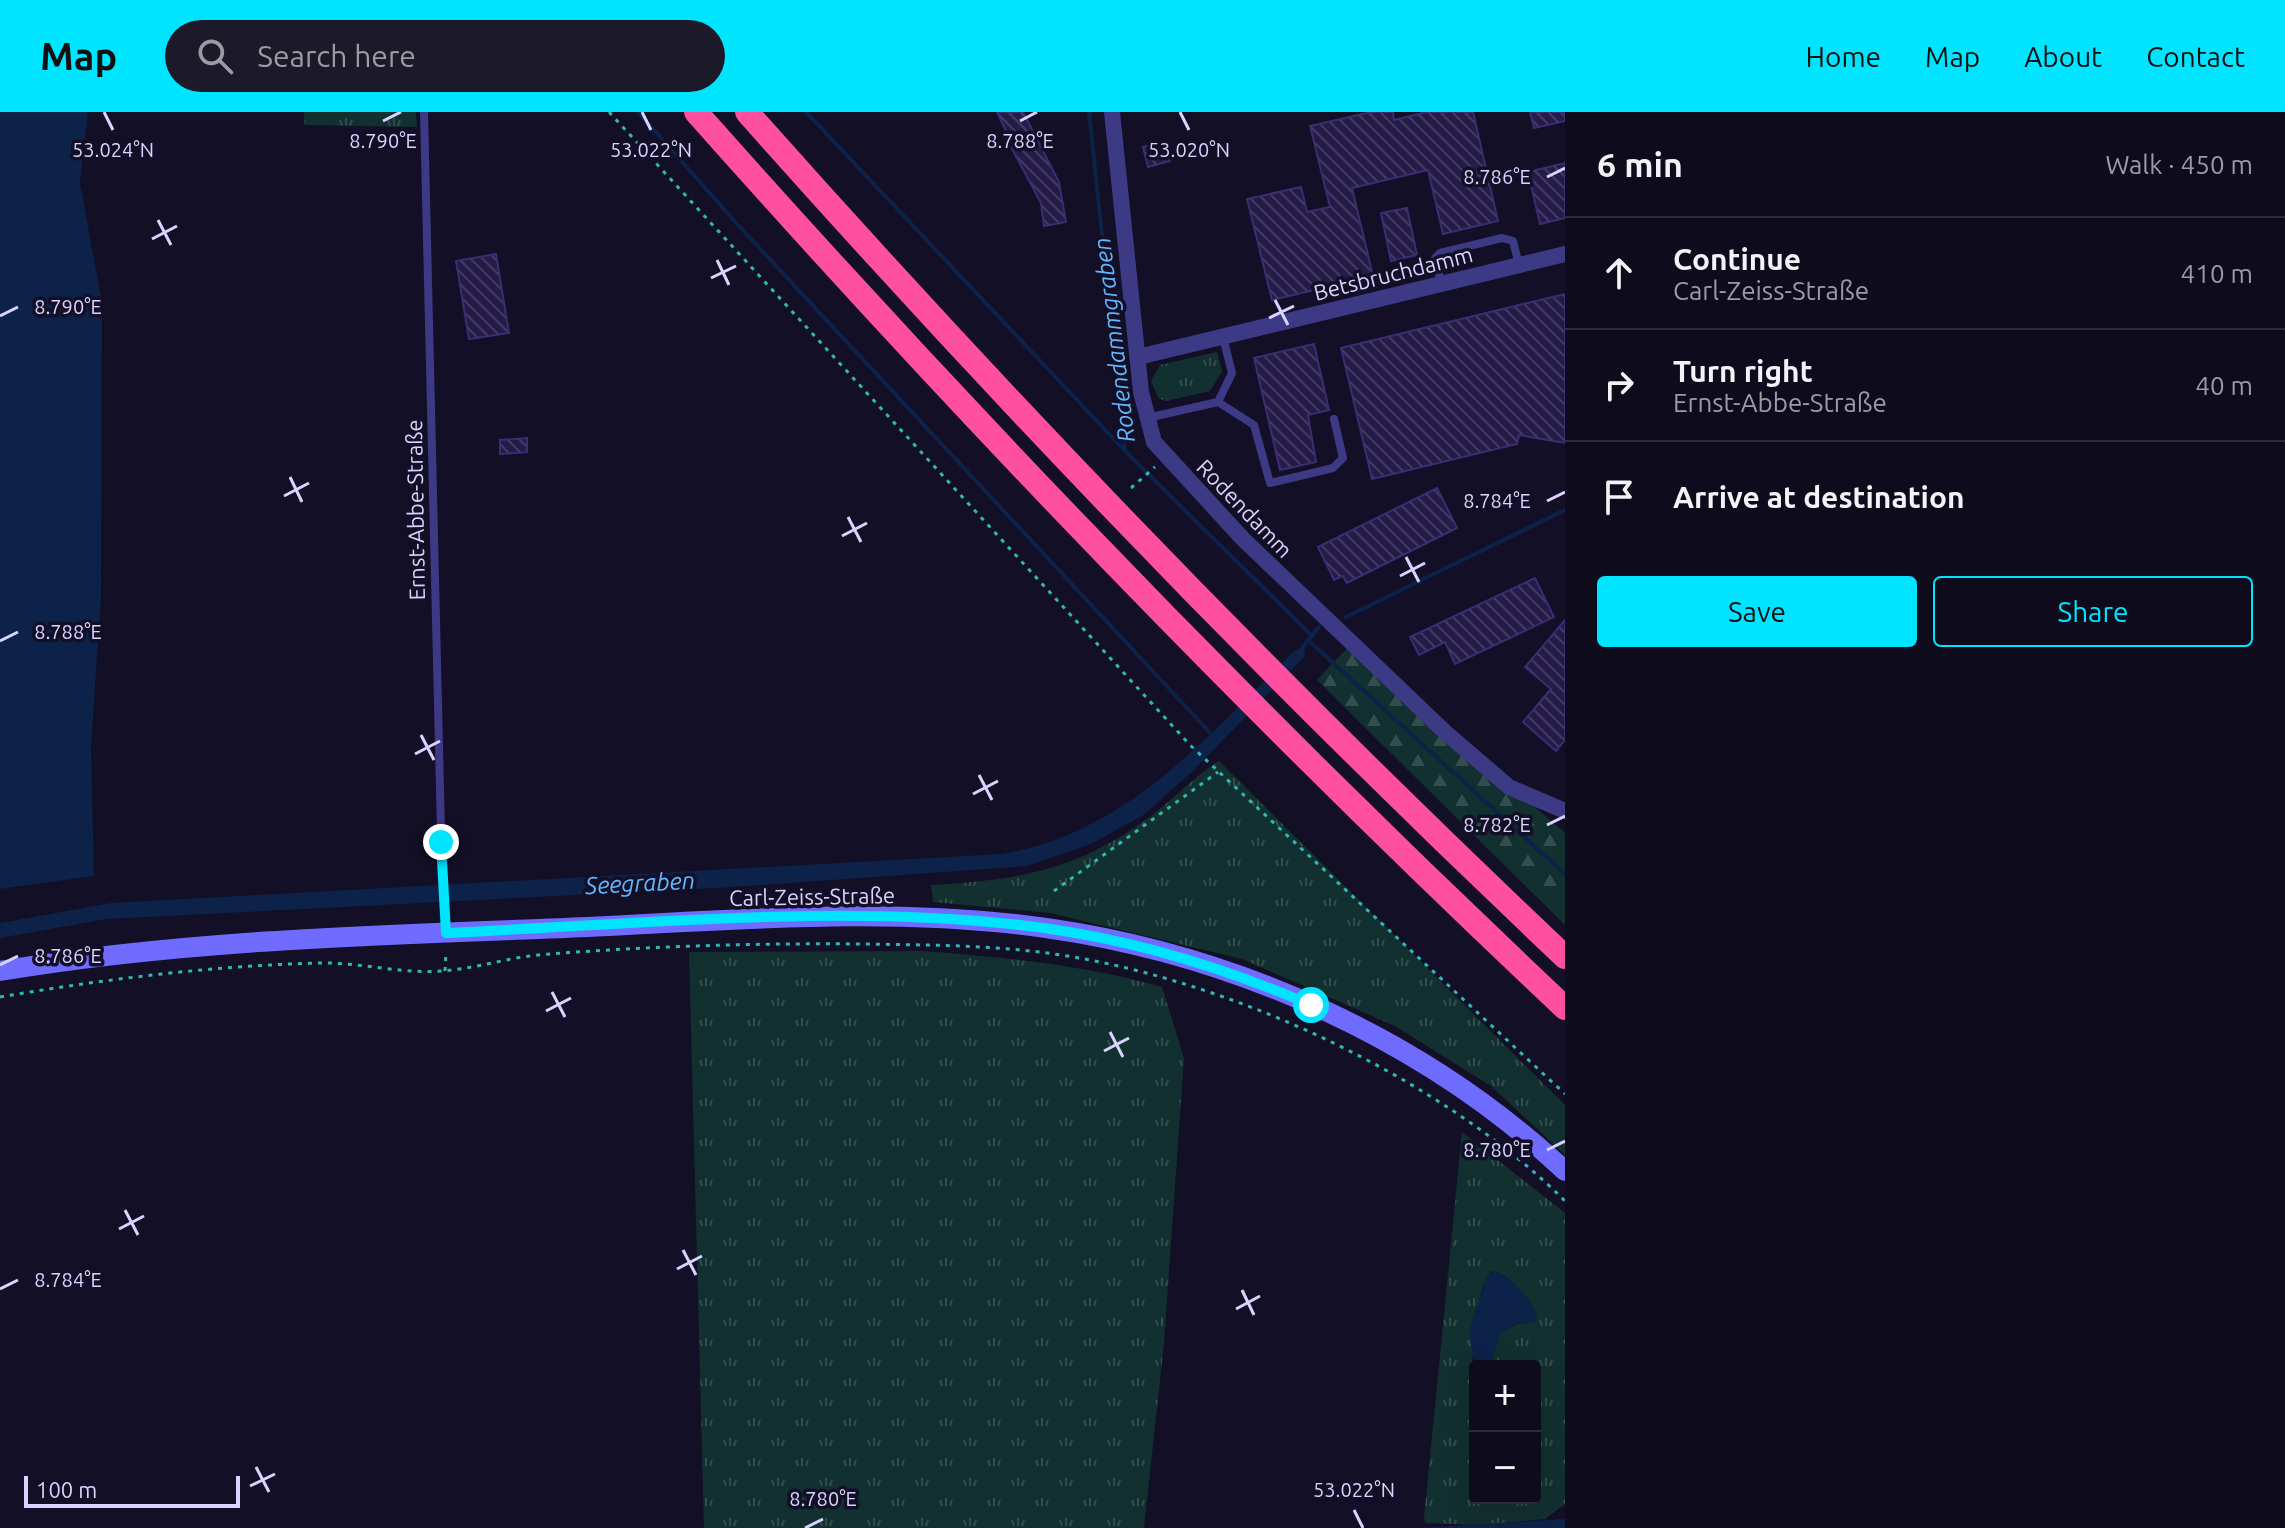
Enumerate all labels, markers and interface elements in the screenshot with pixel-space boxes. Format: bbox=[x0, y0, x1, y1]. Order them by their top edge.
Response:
search box bbox=[165, 20, 725, 92]
icon: search bbox=[193, 34, 237, 78]
text: Map bbox=[40, 35, 117, 77]
text: Search here bbox=[257, 39, 416, 73]
text: Home bbox=[1806, 41, 1881, 72]
text: Map bbox=[1925, 41, 1980, 72]
text: About bbox=[2024, 41, 2102, 72]
text: Contact bbox=[2146, 41, 2245, 72]
text: 8.790°E bbox=[349, 129, 417, 152]
text: 8.788°E bbox=[986, 129, 1054, 152]
text: 53.024°N bbox=[72, 138, 154, 161]
text: 53.022°N bbox=[610, 138, 692, 161]
text: 53.020°N bbox=[1148, 138, 1230, 161]
text: 6 min bbox=[1597, 145, 1683, 183]
text: Walk · 450 m bbox=[2105, 150, 2253, 179]
text: 8.786°E bbox=[1463, 165, 1531, 188]
water label: Rodendammgraben bbox=[1088, 236, 1140, 444]
street label: Betsbruchdamm bbox=[1311, 241, 1475, 305]
text: Continue bbox=[1673, 242, 1801, 276]
icon: ahead bbox=[1597, 251, 1641, 295]
text: 410 m bbox=[2181, 259, 2253, 288]
text: Carl-Zeiss-Straße bbox=[1673, 276, 1869, 305]
text: 8.790°E bbox=[34, 295, 102, 318]
text: Turn right bbox=[1673, 354, 1813, 388]
icon: right bbox=[1597, 363, 1641, 407]
text: 40 m bbox=[2195, 371, 2253, 400]
text: Ernst-Abbe-Straße bbox=[1673, 388, 1887, 417]
street label: Ernst-Abbe-Straße bbox=[401, 419, 429, 601]
street label: Rodendamm bbox=[1192, 454, 1298, 562]
icon: arrive bbox=[1597, 475, 1641, 519]
text: Arrive at destination bbox=[1673, 480, 1965, 514]
text: 8.784°E bbox=[1463, 489, 1531, 512]
button: Save bbox=[1597, 576, 1917, 647]
button: Share bbox=[1933, 576, 2253, 647]
text: 8.788°E bbox=[34, 620, 102, 643]
text: 8.782°E bbox=[1463, 813, 1531, 836]
route end bbox=[423, 824, 459, 860]
water label: Seegraben bbox=[583, 867, 696, 899]
street label: Carl-Zeiss-Straße bbox=[729, 882, 895, 910]
text: 8.786°E bbox=[34, 944, 102, 967]
route start bbox=[1293, 987, 1329, 1023]
text: 8.780°E bbox=[1463, 1138, 1531, 1161]
text: 8.784°E bbox=[34, 1268, 102, 1291]
map controls bbox=[1469, 1360, 1541, 1504]
button: + bbox=[1469, 1360, 1541, 1432]
button: − bbox=[1469, 1432, 1541, 1504]
scale bar bbox=[24, 1472, 240, 1508]
text: 100 m bbox=[36, 1477, 97, 1502]
text: 53.022°N bbox=[1313, 1478, 1395, 1501]
text: 8.780°E bbox=[789, 1487, 857, 1510]

